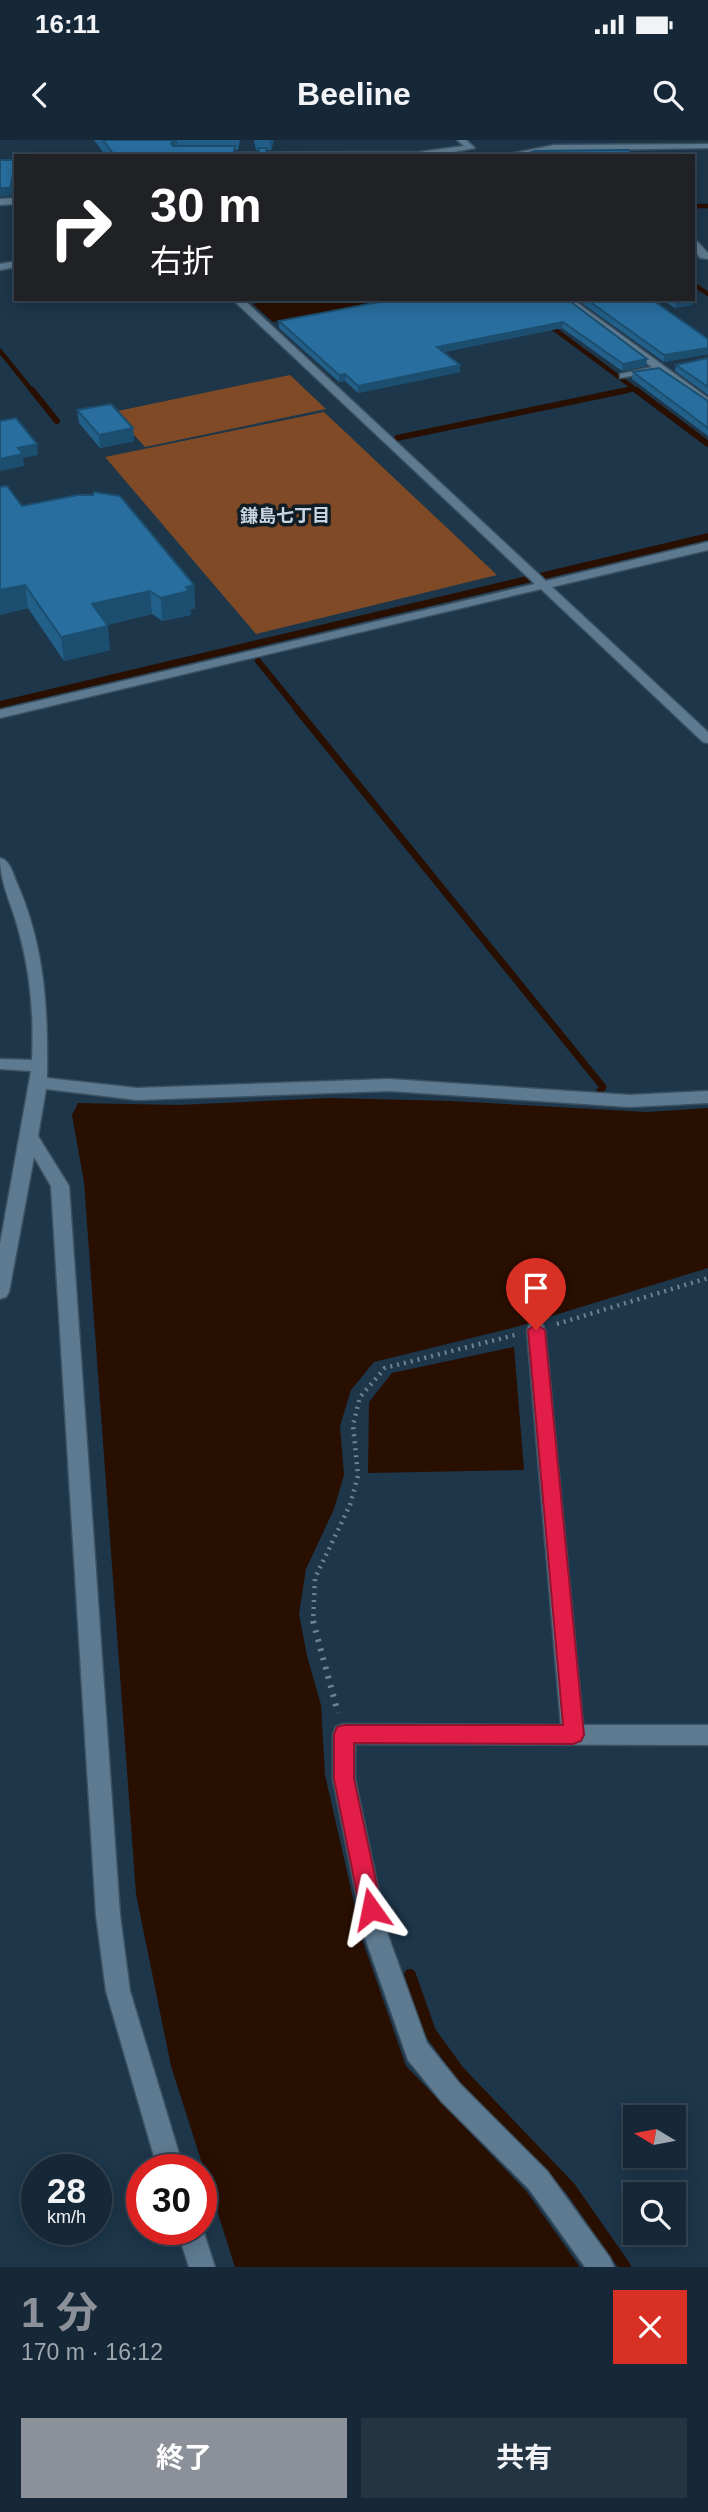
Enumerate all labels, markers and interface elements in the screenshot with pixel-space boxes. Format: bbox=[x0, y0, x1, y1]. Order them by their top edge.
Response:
text: 16:11 bbox=[35, 9, 100, 39]
icon: back bbox=[21, 76, 59, 114]
text: Beeline bbox=[297, 76, 411, 112]
icon: search bbox=[649, 76, 687, 114]
text: 30 m bbox=[150, 178, 262, 232]
icon: right bbox=[35, 182, 126, 273]
text: 右折 bbox=[150, 243, 214, 279]
district label: 鎌島七丁目 bbox=[240, 506, 330, 526]
pin bbox=[506, 1258, 566, 1330]
icon: arrive bbox=[517, 1269, 555, 1307]
position arrow bbox=[334, 1872, 408, 1946]
north arrow bbox=[623, 2105, 686, 2168]
map controls bbox=[623, 2105, 686, 2245]
speed limit sign: 30 bbox=[126, 2154, 217, 2245]
text: 28 bbox=[47, 2171, 86, 2210]
button: search bbox=[623, 2182, 686, 2245]
text: km/h bbox=[47, 2207, 86, 2227]
text: 1 分 bbox=[21, 2289, 98, 2336]
button: close bbox=[613, 2290, 687, 2364]
text: 170 m · 16:12 bbox=[21, 2339, 163, 2365]
button: 終了 bbox=[21, 2418, 347, 2498]
button: 共有 bbox=[361, 2418, 687, 2498]

